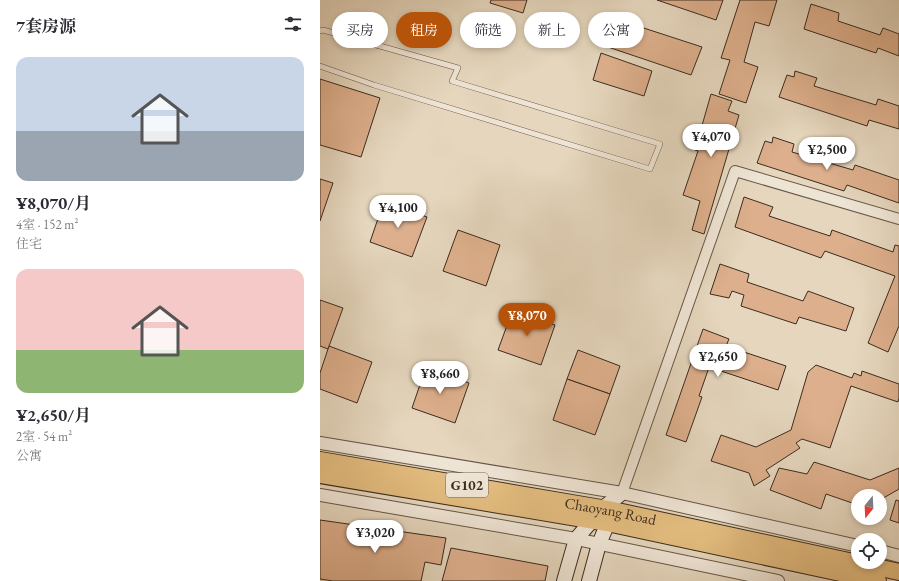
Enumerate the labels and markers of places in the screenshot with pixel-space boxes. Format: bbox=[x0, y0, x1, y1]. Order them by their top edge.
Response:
pin: ¥4,070 bbox=[678, 124, 744, 158]
pin: ¥2,500 bbox=[794, 137, 860, 171]
pin: ¥4,100 bbox=[365, 195, 431, 229]
pin: ¥8,070 bbox=[494, 303, 560, 337]
pin: ¥2,650 bbox=[685, 344, 751, 378]
pin: ¥8,660 bbox=[407, 361, 473, 395]
pin: ¥3,020 bbox=[342, 520, 408, 554]

